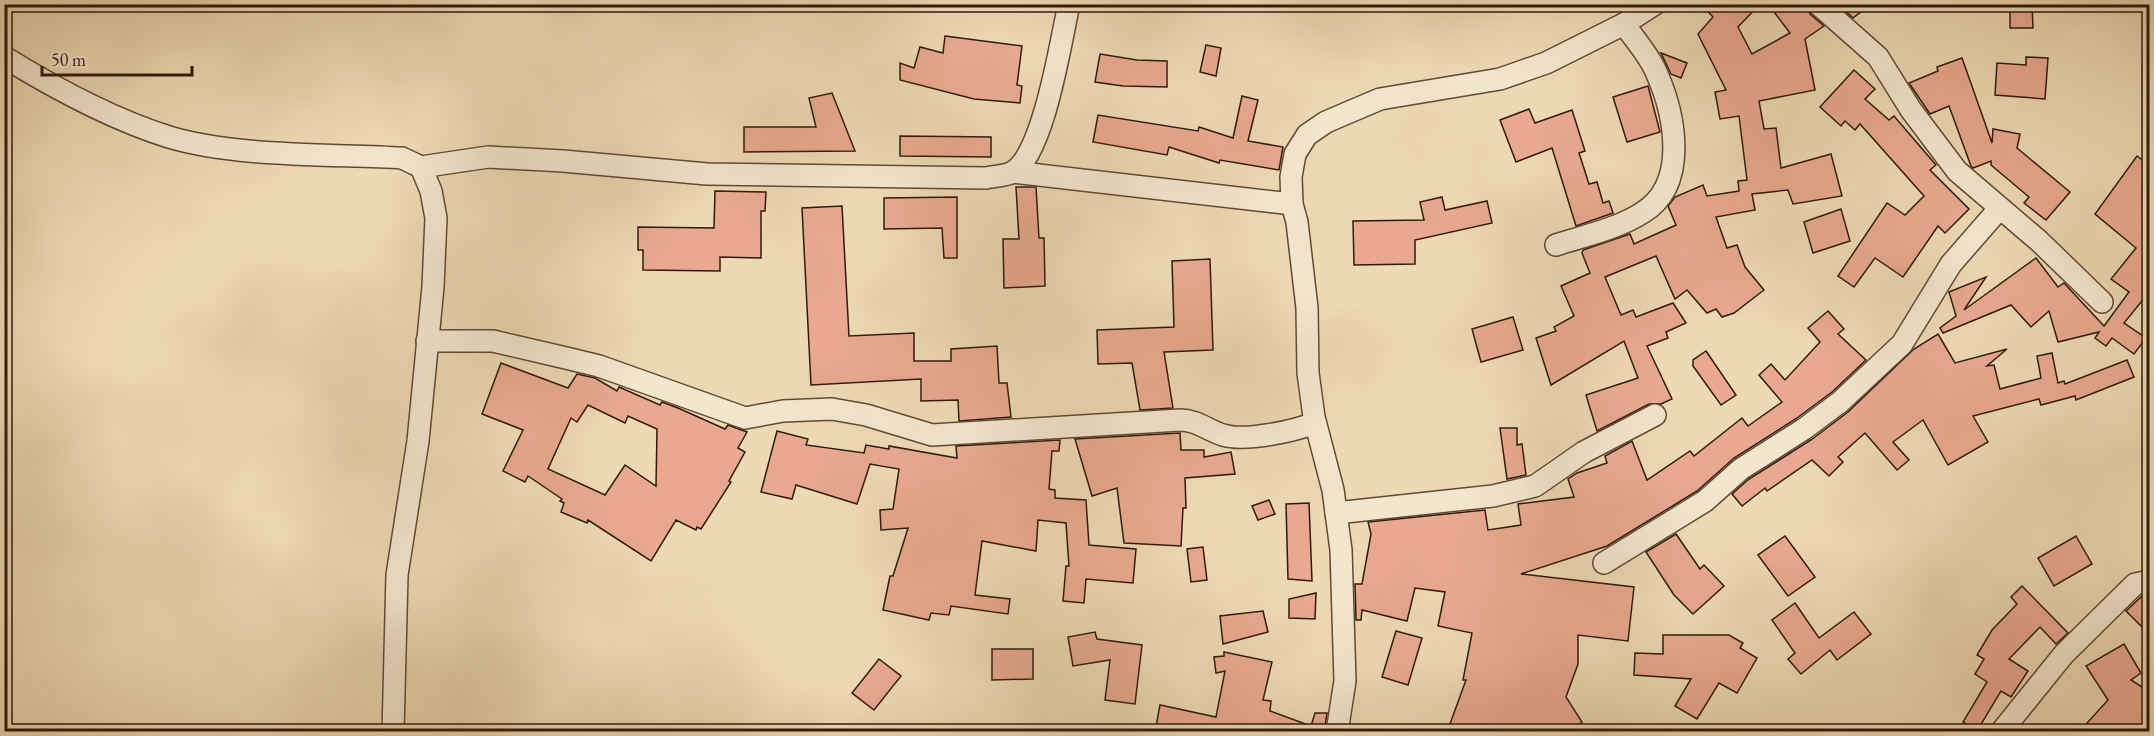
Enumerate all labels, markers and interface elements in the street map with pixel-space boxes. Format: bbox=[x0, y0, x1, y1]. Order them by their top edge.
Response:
scale bar bbox=[42, 39, 192, 77]
text: 50 m bbox=[51, 48, 86, 71]

